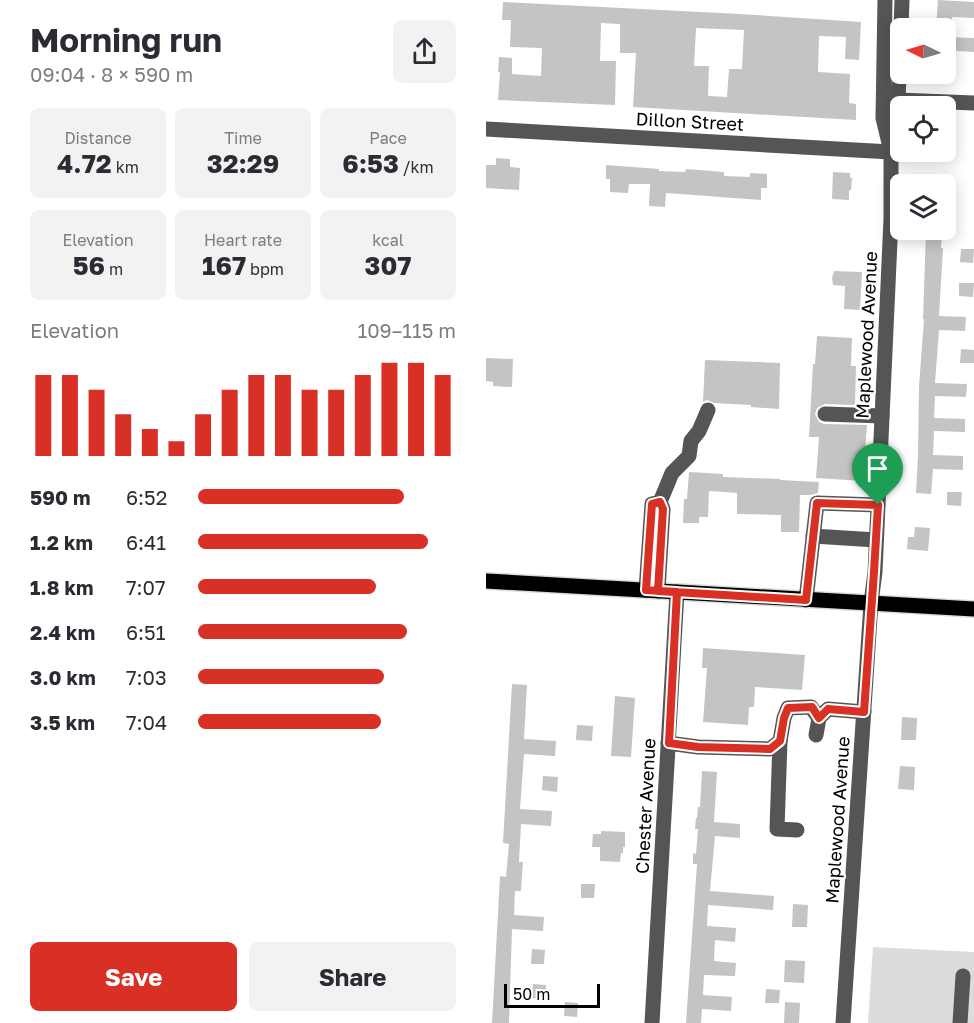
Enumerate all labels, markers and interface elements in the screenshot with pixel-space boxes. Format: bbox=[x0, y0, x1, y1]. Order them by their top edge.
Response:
north arrow bbox=[890, 18, 956, 84]
map controls bbox=[890, 18, 956, 240]
text: Morning run bbox=[30, 20, 222, 59]
button: share bbox=[393, 20, 456, 83]
text: 09:04 · 8 × 590 m bbox=[30, 62, 193, 86]
button: locate bbox=[890, 96, 956, 162]
street label: Dillon Street bbox=[635, 107, 745, 135]
text: Distance bbox=[64, 128, 132, 148]
text: Time bbox=[224, 128, 262, 148]
text: Pace bbox=[369, 128, 407, 148]
text: 4.72 bbox=[57, 148, 112, 179]
text: 32:29 bbox=[207, 148, 279, 179]
text: 6:53 bbox=[342, 148, 399, 179]
text: km bbox=[112, 157, 139, 177]
text: /km bbox=[399, 157, 434, 177]
button: layers bbox=[890, 174, 956, 240]
text: Elevation bbox=[62, 230, 134, 250]
text: Heart rate bbox=[204, 230, 282, 250]
text: kcal bbox=[372, 230, 404, 250]
text: 56 bbox=[73, 250, 105, 281]
text: 167 bbox=[202, 250, 246, 281]
text: 307 bbox=[365, 250, 411, 281]
street label: Maplewood Avenue bbox=[851, 251, 881, 419]
text: m bbox=[105, 259, 123, 279]
text: bpm bbox=[246, 259, 284, 279]
text: Elevation bbox=[30, 318, 119, 342]
text: 109–115 m bbox=[358, 318, 456, 342]
pin bbox=[852, 443, 903, 505]
icon: arrive bbox=[861, 452, 894, 485]
text: 590 m bbox=[30, 485, 90, 509]
text: 6:52 bbox=[126, 485, 167, 509]
text: 1.2 km bbox=[30, 530, 93, 554]
text: 6:41 bbox=[126, 530, 166, 554]
text: 1.8 km bbox=[30, 575, 94, 599]
text: 7:07 bbox=[126, 575, 166, 599]
text: 2.4 km bbox=[30, 620, 95, 644]
text: 6:51 bbox=[126, 620, 165, 644]
text: 3.0 km bbox=[30, 665, 96, 689]
text: 7:03 bbox=[126, 665, 167, 689]
text: 3.5 km bbox=[30, 710, 95, 734]
text: 7:04 bbox=[126, 710, 167, 734]
street label: Maplewood Avenue bbox=[820, 736, 854, 904]
street label: Chester Avenue bbox=[630, 738, 660, 874]
button: Save bbox=[30, 942, 237, 1011]
button: Share bbox=[249, 942, 456, 1011]
scale bar bbox=[504, 981, 600, 1008]
text: 50 m bbox=[513, 984, 550, 1004]

